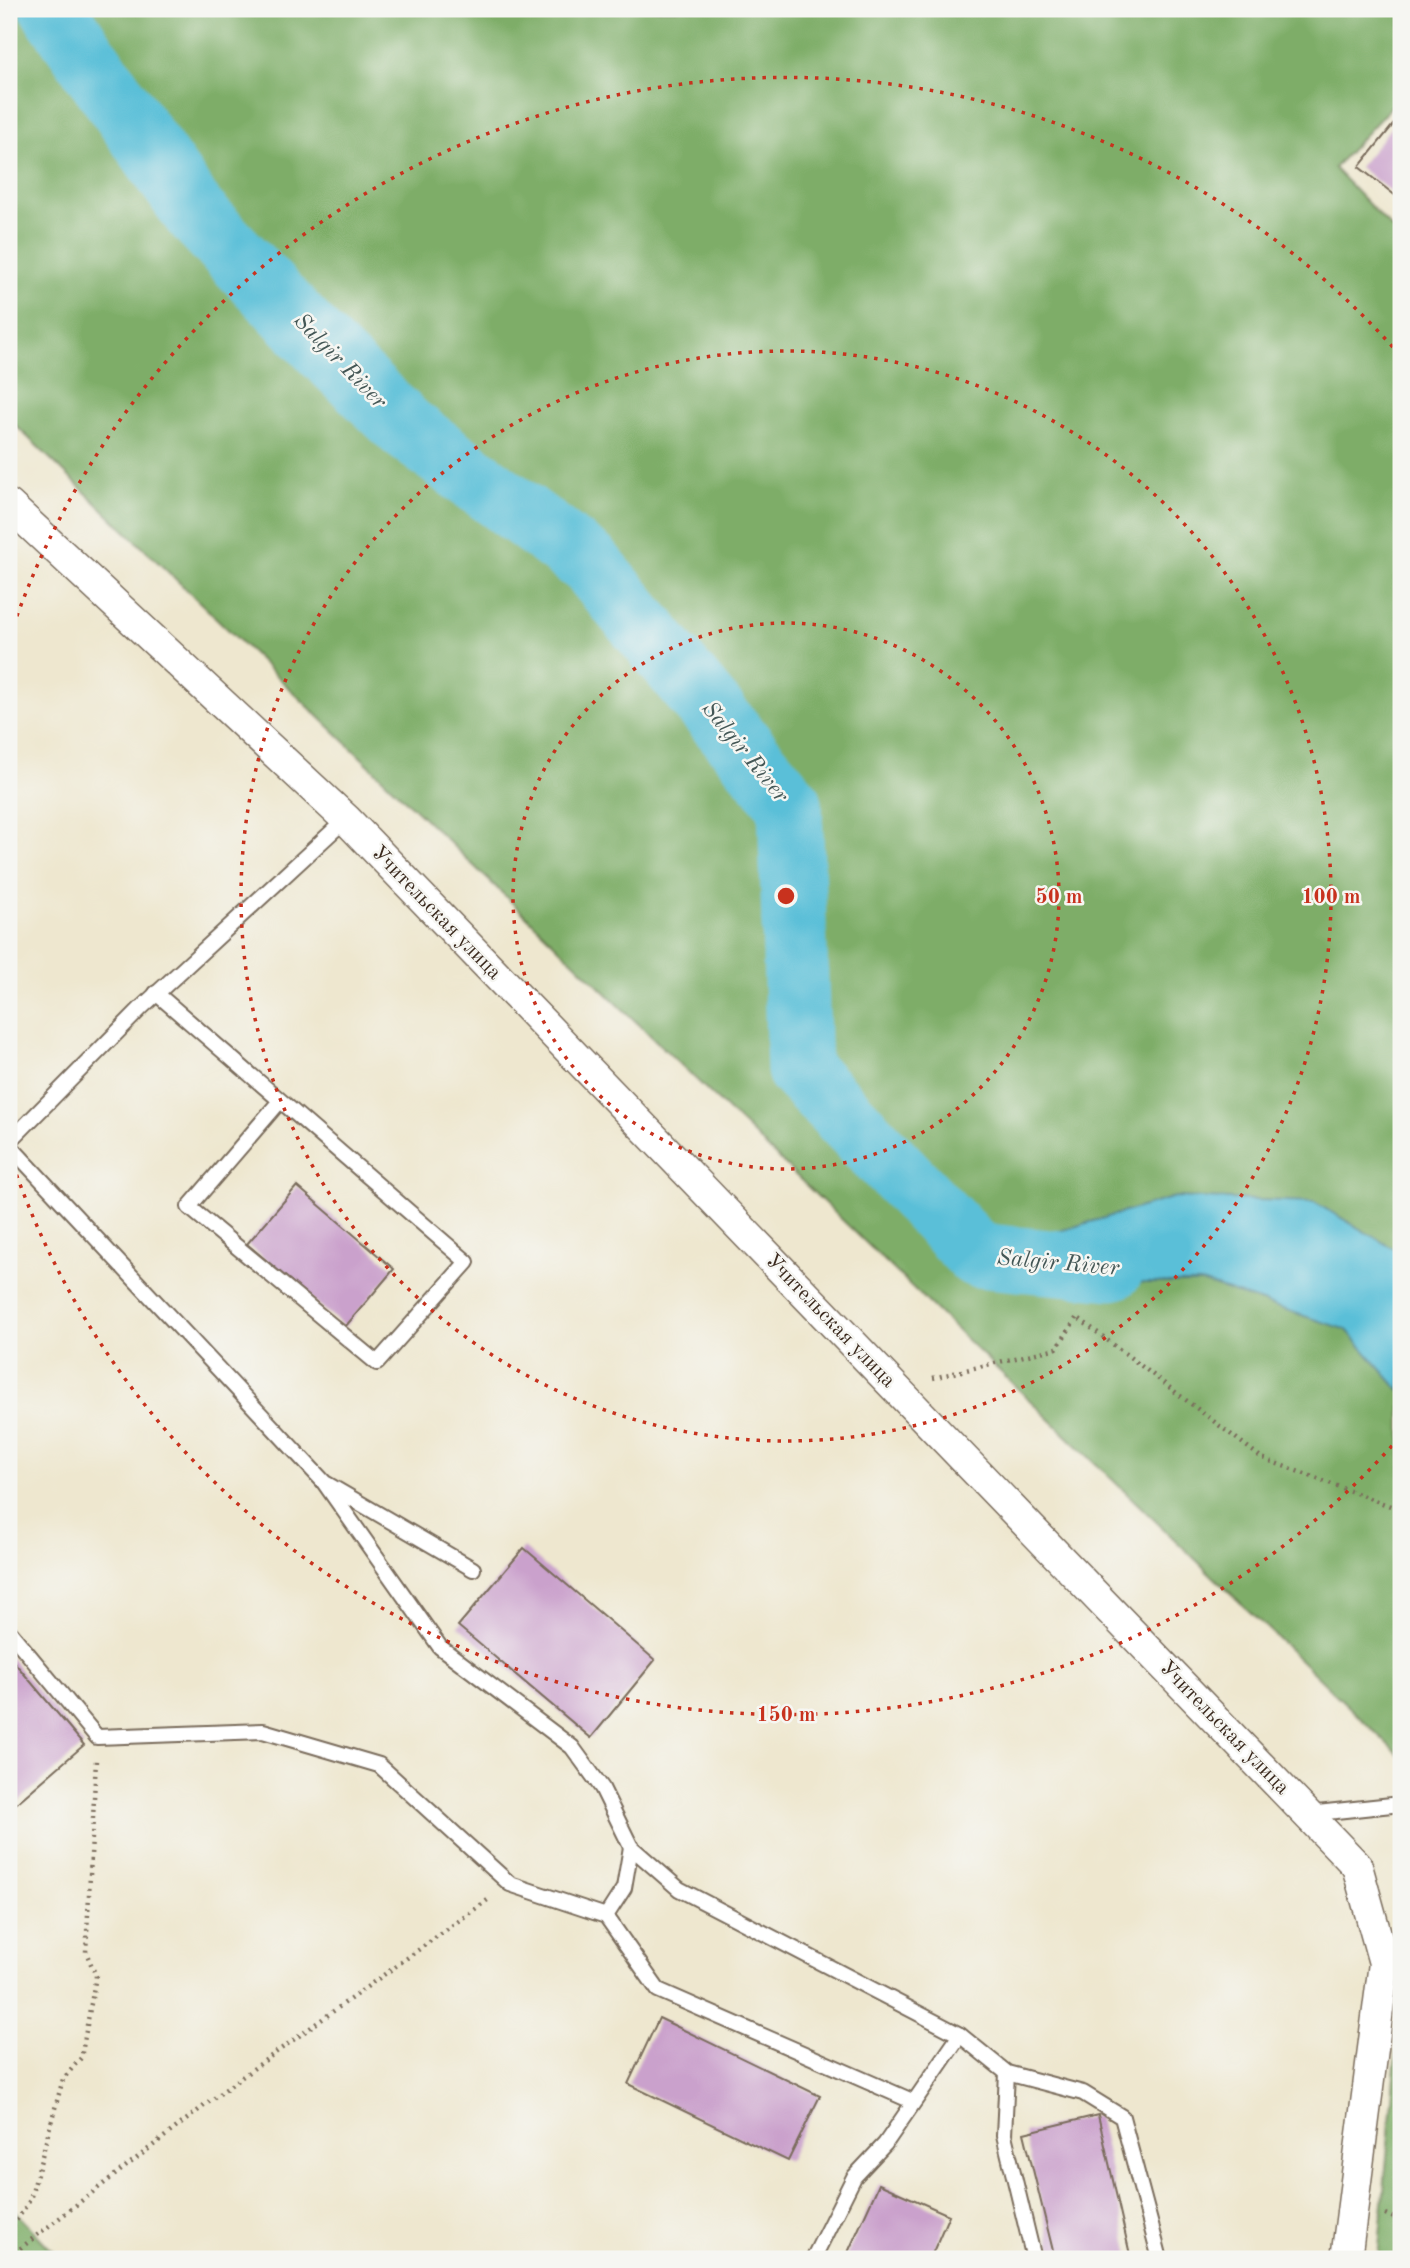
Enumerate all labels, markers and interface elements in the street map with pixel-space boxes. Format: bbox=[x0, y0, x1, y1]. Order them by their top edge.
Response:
water label: Salgir River bbox=[288, 309, 392, 415]
water label: Salgir River bbox=[697, 697, 793, 808]
street label: Учительская улица bbox=[367, 842, 505, 984]
centre of rings bbox=[774, 884, 798, 908]
text: 50 m bbox=[1035, 887, 1083, 908]
text: 100 m bbox=[1301, 887, 1361, 908]
water label: Salgir River bbox=[996, 1246, 1121, 1281]
street label: Учительская улица bbox=[761, 1250, 899, 1392]
street label: Учительская улица bbox=[1155, 1657, 1293, 1799]
text: 150 m bbox=[756, 1705, 816, 1726]

